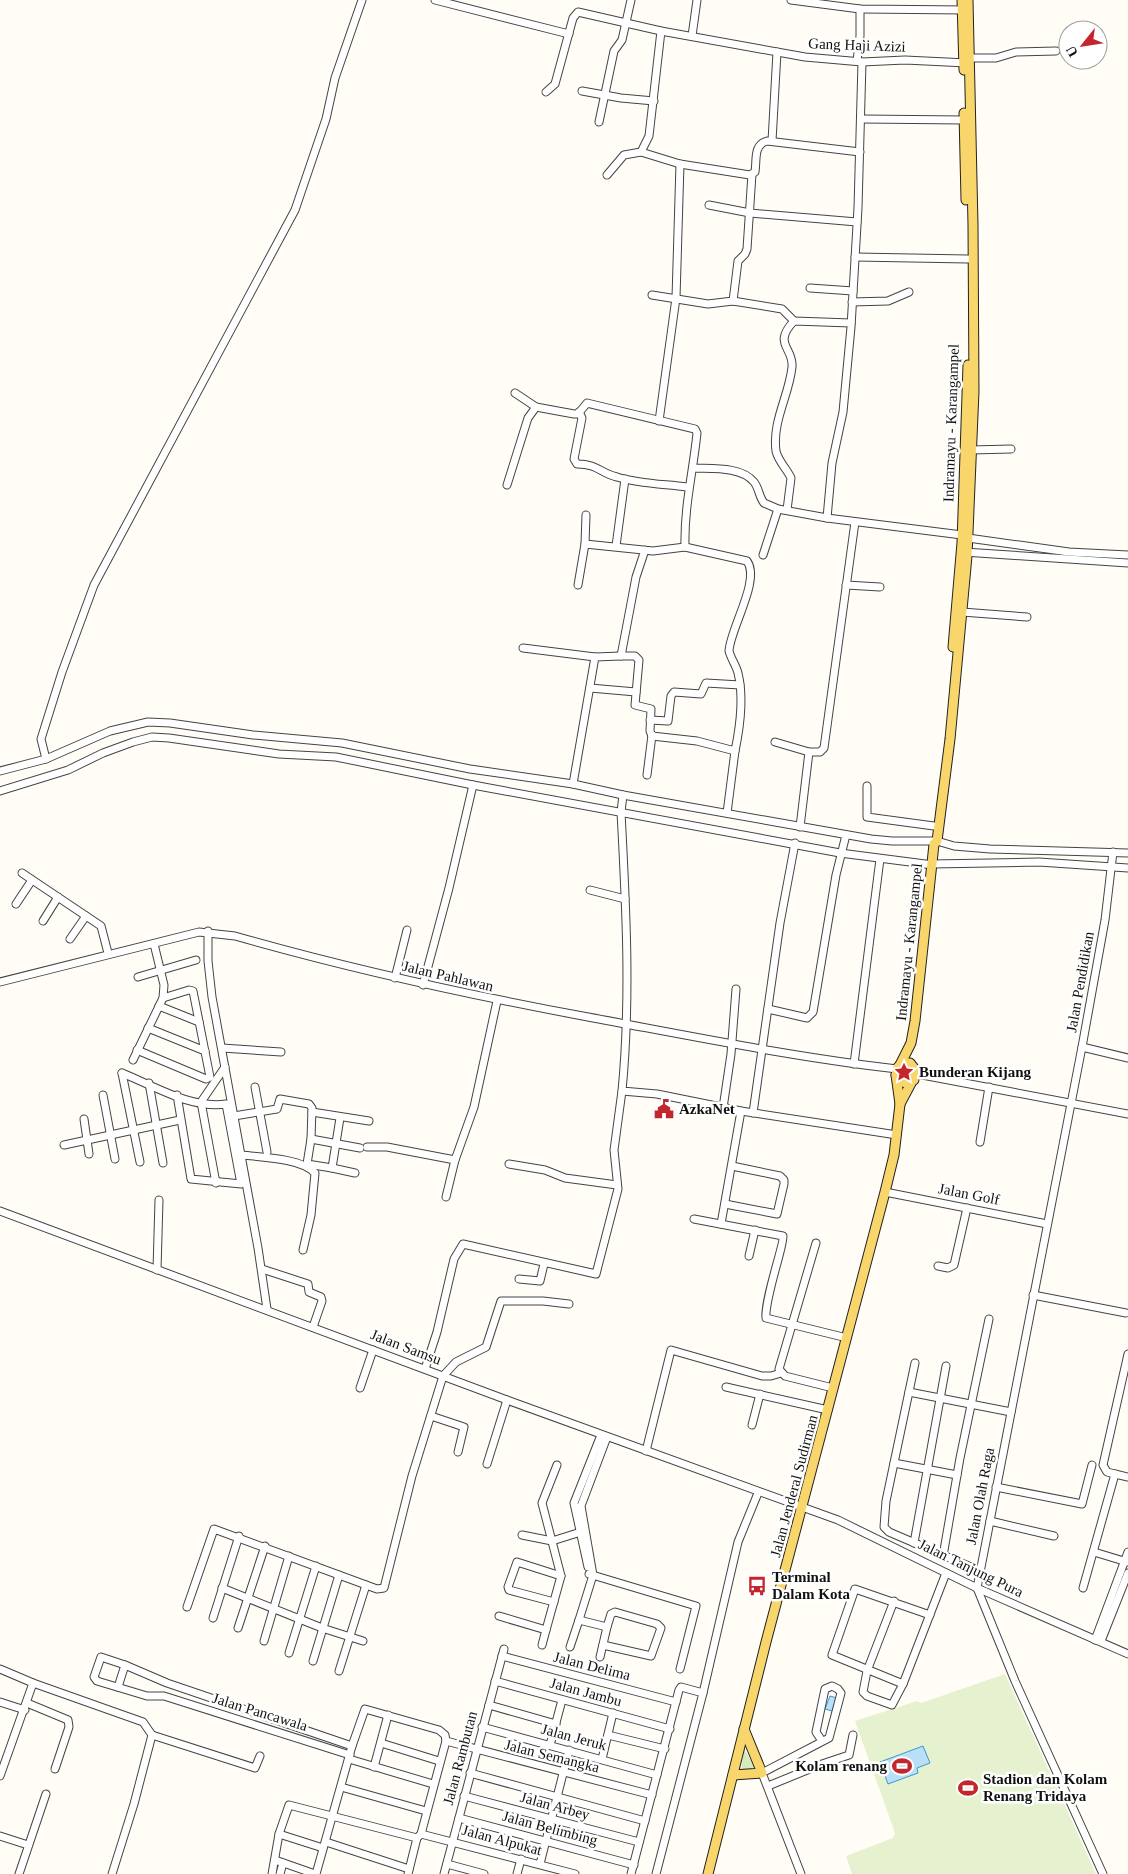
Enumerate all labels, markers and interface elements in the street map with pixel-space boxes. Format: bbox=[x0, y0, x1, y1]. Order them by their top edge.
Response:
north arrow bbox=[1058, 20, 1108, 70]
street label: Gang Haji Azizi bbox=[808, 35, 906, 55]
text: U bbox=[1063, 43, 1081, 59]
street label: Indramayu - Karangampel bbox=[940, 344, 962, 502]
street label: Indramayu - Karangampel bbox=[893, 862, 925, 1022]
street label: Jalan Pendidikan bbox=[1063, 930, 1097, 1034]
street label: Jalan Pahlawan bbox=[401, 958, 496, 994]
place icon: Bunderan Kijang bbox=[893, 1061, 915, 1083]
place label: Bunderan Kijang bbox=[919, 1064, 1032, 1080]
public building icon: AzkaNet bbox=[653, 1098, 675, 1120]
place label: AzkaNet bbox=[679, 1101, 735, 1117]
street label: Jalan Golf bbox=[937, 1180, 1001, 1208]
street label: Jalan Samsu bbox=[368, 1326, 444, 1368]
street label: Jalan Jenderal Sudirman bbox=[767, 1413, 821, 1559]
street label: Jalan Olah Raga bbox=[963, 1446, 997, 1546]
street label: Jalan Tanjung Pura bbox=[916, 1536, 1026, 1600]
place label: Terminal Dalam Kota bbox=[772, 1569, 850, 1602]
bus stop icon: Terminal Dalam Kota bbox=[746, 1575, 768, 1597]
street label: Jalan Delima bbox=[552, 1649, 632, 1683]
street label: Jalan Jambu bbox=[548, 1675, 624, 1709]
street label: Jalan Pancawala bbox=[210, 1690, 310, 1734]
street label: Jalan Rambutan bbox=[440, 1709, 480, 1807]
street label: Jalan Jeruk bbox=[540, 1721, 609, 1754]
street label: Jalan Semangka bbox=[503, 1736, 601, 1776]
sports icon: Kolam renang bbox=[891, 1755, 913, 1777]
place label: Kolam renang bbox=[795, 1758, 887, 1774]
place label: Stadion dan Kolam Renang Tridaya bbox=[983, 1771, 1108, 1804]
sports icon: Stadion dan Kolam Renang Tridaya bbox=[957, 1777, 979, 1799]
street label: Jalan Arbey bbox=[519, 1789, 592, 1823]
street label: Jalan Belimbing bbox=[501, 1808, 600, 1849]
street label: Jalan Alpukat bbox=[460, 1822, 545, 1859]

